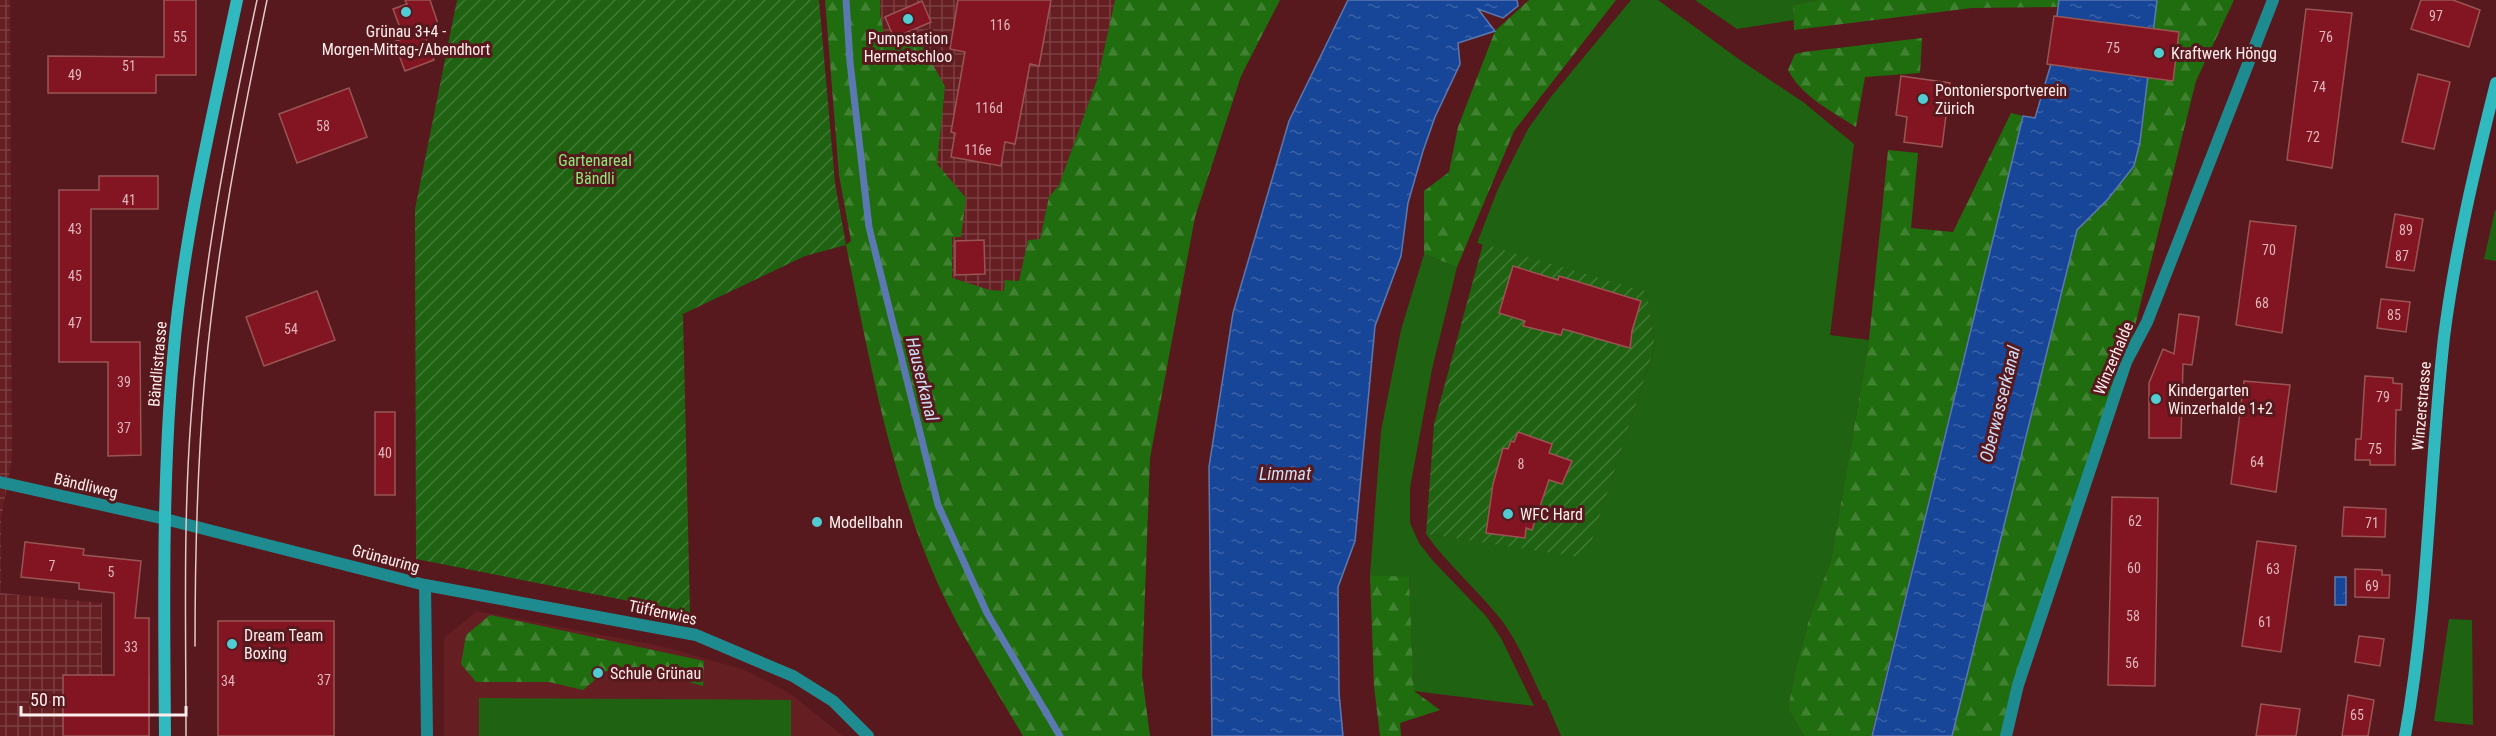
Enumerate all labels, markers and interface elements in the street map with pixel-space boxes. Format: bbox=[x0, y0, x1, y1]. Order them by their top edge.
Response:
marker: Grünau 3+4 - Morgen-Mittag-/Abendhort bbox=[399, 5, 413, 19]
house number: 97 bbox=[2429, 8, 2443, 24]
marker: Pumpstation Hermetschloo bbox=[901, 12, 915, 26]
house number: 116 bbox=[990, 17, 1010, 33]
place label: Grünau 3+4 - Morgen-Mittag-/Abendhort bbox=[322, 22, 491, 59]
house number: 55 bbox=[173, 29, 187, 45]
place label: Pumpstation Hermetschloo bbox=[864, 29, 952, 66]
house number: 76 bbox=[2319, 29, 2333, 45]
house number: 75 bbox=[2106, 40, 2120, 56]
place label: Kraftwerk Höngg bbox=[2171, 44, 2277, 63]
marker: Kraftwerk Höngg bbox=[2152, 46, 2166, 60]
house number: 51 bbox=[122, 58, 136, 74]
house number: 49 bbox=[68, 67, 82, 83]
house number: 74 bbox=[2312, 79, 2326, 95]
place label: Pontoniersportverein Zürich bbox=[1935, 81, 2067, 118]
marker: Pontoniersportverein Zürich bbox=[1916, 92, 1930, 106]
house number: 116d bbox=[975, 100, 1003, 116]
house number: 58 bbox=[316, 118, 330, 134]
house number: 72 bbox=[2306, 129, 2320, 145]
house number: 116e bbox=[964, 142, 992, 158]
park label: Gartenareal Bändli bbox=[558, 151, 632, 188]
house number: 41 bbox=[122, 192, 136, 208]
house number: 43 bbox=[68, 221, 82, 237]
house number: 89 bbox=[2399, 222, 2413, 238]
house number: 70 bbox=[2262, 242, 2276, 258]
house number: 87 bbox=[2395, 248, 2409, 264]
house number: 45 bbox=[68, 268, 82, 284]
house number: 68 bbox=[2255, 295, 2269, 311]
house number: 85 bbox=[2387, 307, 2401, 323]
house number: 47 bbox=[68, 315, 82, 331]
street label: Winzerhalde bbox=[2090, 319, 2137, 398]
street label: Bändlistrasse bbox=[144, 320, 171, 408]
house number: 54 bbox=[284, 321, 298, 337]
water label: Hauserkanal bbox=[902, 335, 943, 424]
water label: Oberwasserkanal bbox=[1975, 343, 2024, 464]
street label: Winzerstrasse bbox=[2408, 361, 2435, 451]
house number: 39 bbox=[117, 374, 131, 390]
place label: Kindergarten Winzerhalde 1+2 bbox=[2168, 381, 2273, 418]
house number: 79 bbox=[2376, 389, 2390, 405]
marker: Kindergarten Winzerhalde 1+2 bbox=[2149, 392, 2163, 406]
house number: 37 bbox=[117, 420, 131, 436]
house number: 75 bbox=[2368, 441, 2382, 457]
house number: 40 bbox=[378, 445, 392, 461]
house number: 64 bbox=[2250, 454, 2264, 470]
house number: 8 bbox=[1518, 456, 1525, 472]
water label: Limmat bbox=[1259, 463, 1312, 484]
street label: Bändliweg bbox=[52, 469, 120, 502]
place label: WFC Hard bbox=[1520, 505, 1583, 524]
marker: WFC Hard bbox=[1501, 507, 1515, 521]
place label: Modellbahn bbox=[829, 513, 903, 532]
house number: 62 bbox=[2128, 513, 2142, 529]
marker: Modellbahn bbox=[810, 515, 824, 529]
house number: 71 bbox=[2365, 515, 2379, 531]
street label: Grünauring bbox=[350, 540, 422, 577]
house number: 7 bbox=[49, 558, 56, 574]
house number: 60 bbox=[2127, 560, 2141, 576]
house number: 63 bbox=[2266, 561, 2280, 577]
house number: 5 bbox=[108, 564, 115, 580]
house number: 69 bbox=[2365, 578, 2379, 594]
street label: Tüffenwies bbox=[627, 596, 699, 629]
house number: 58 bbox=[2126, 608, 2140, 624]
house number: 61 bbox=[2258, 614, 2272, 630]
place label: Dream Team Boxing bbox=[244, 626, 323, 663]
marker: Dream Team Boxing bbox=[225, 637, 239, 651]
house number: 33 bbox=[124, 639, 138, 655]
house number: 56 bbox=[2125, 655, 2139, 671]
place label: Schule Grünau bbox=[610, 664, 701, 683]
marker: Schule Grünau bbox=[591, 666, 605, 680]
house number: 37 bbox=[317, 672, 331, 688]
house number: 34 bbox=[221, 673, 235, 689]
scale bar bbox=[21, 679, 186, 717]
text: 50 m bbox=[30, 689, 65, 710]
house number: 65 bbox=[2350, 707, 2364, 723]

